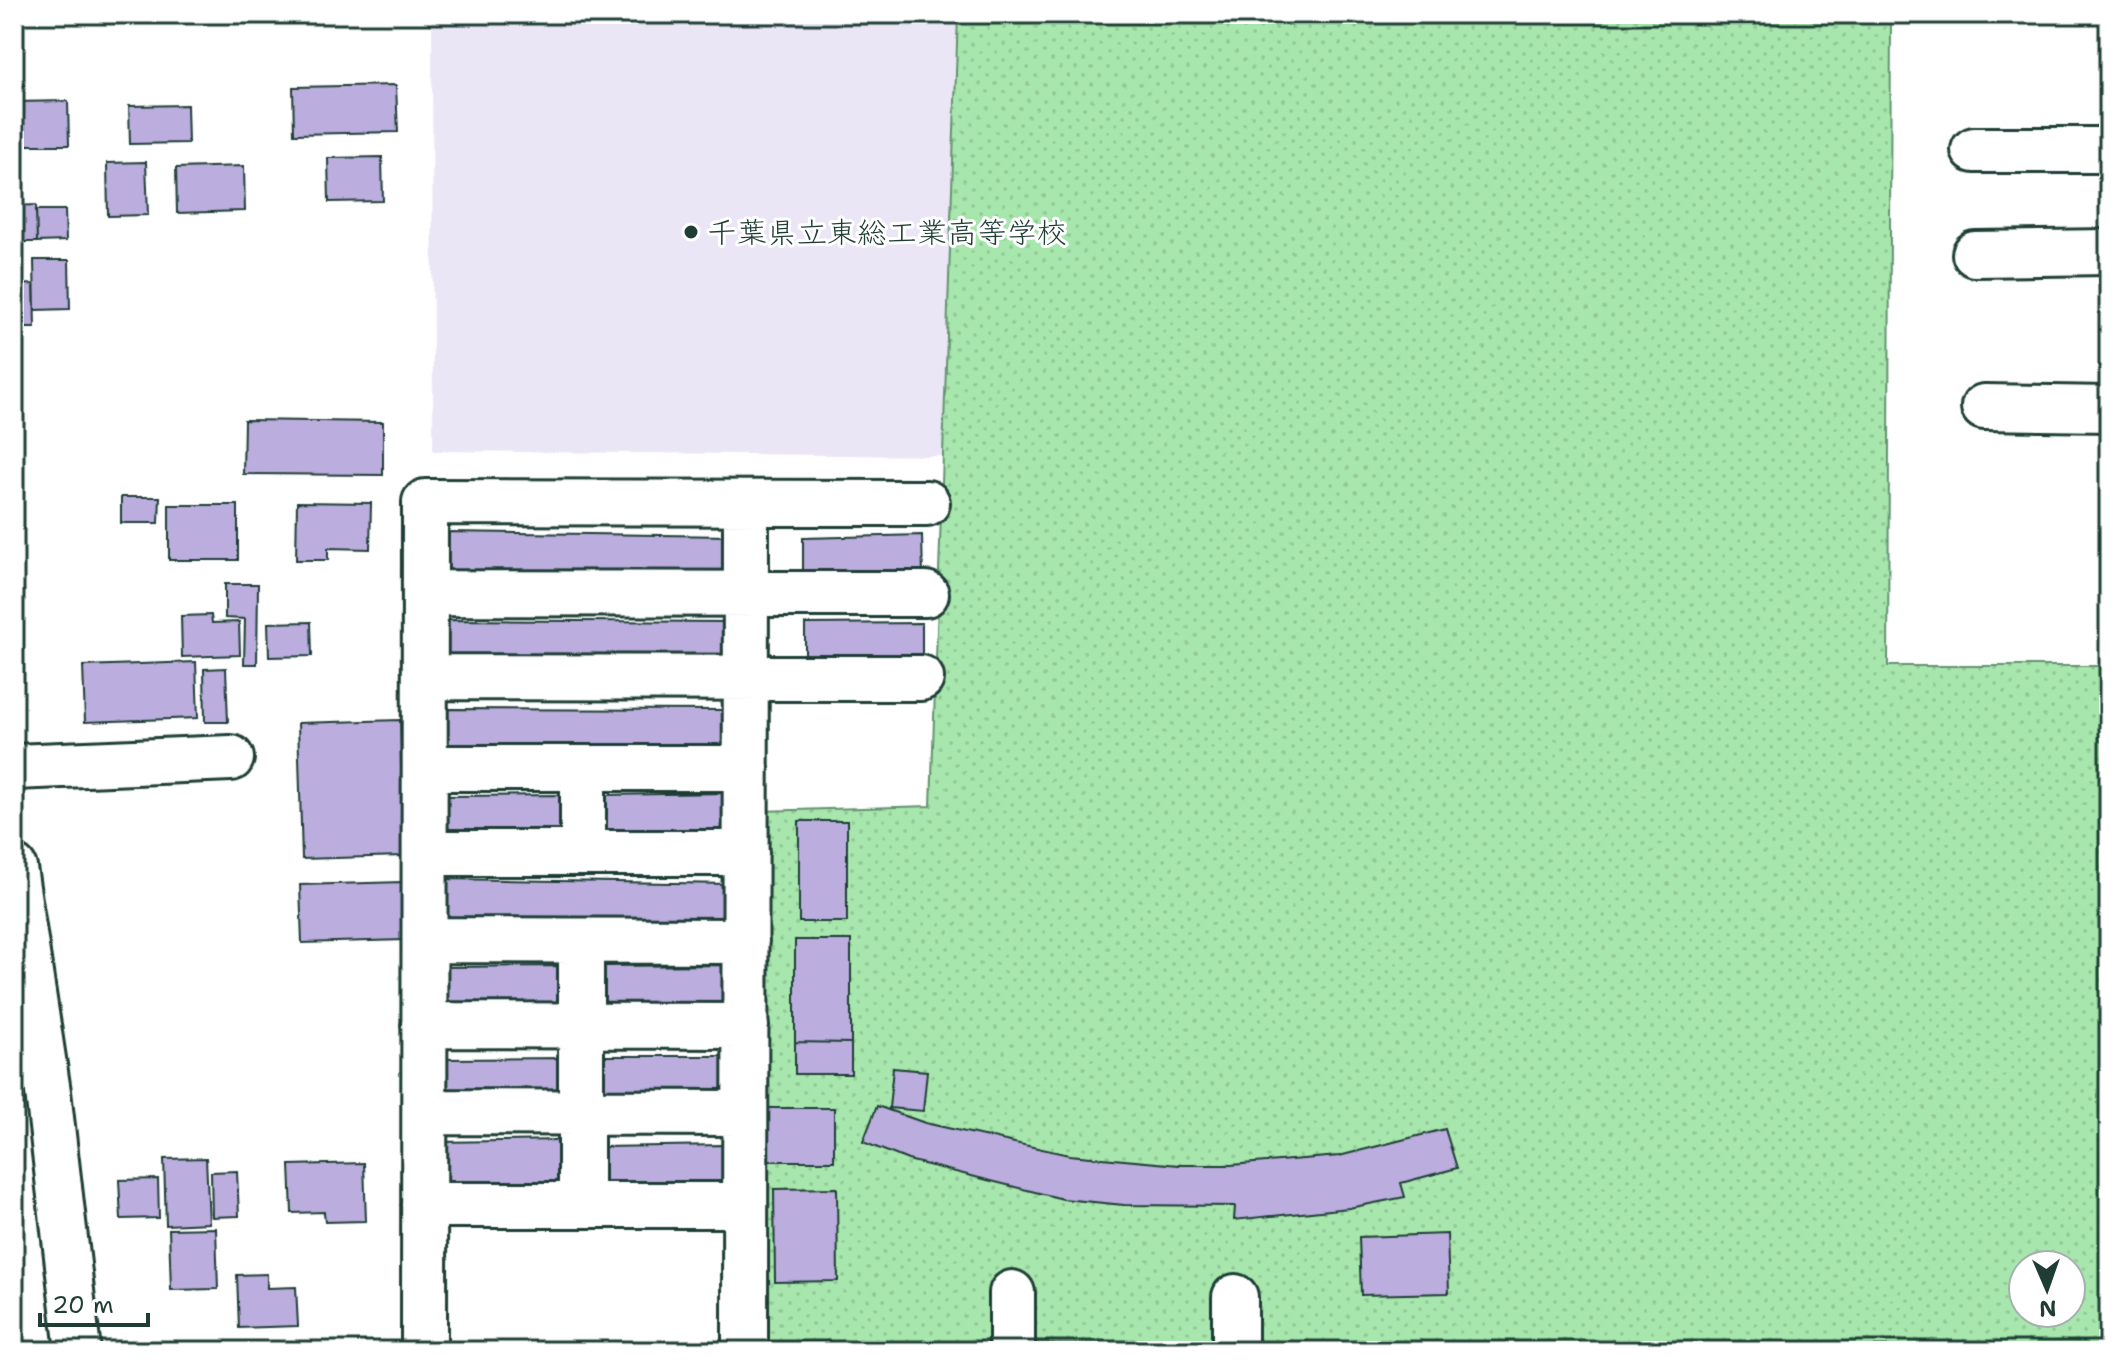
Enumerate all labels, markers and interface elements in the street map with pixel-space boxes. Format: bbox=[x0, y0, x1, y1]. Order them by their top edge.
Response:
place label: 千葉県立東総工業高等学校 bbox=[707, 212, 1067, 253]
marker: 千葉県立東総工業高等学校 bbox=[682, 223, 700, 241]
north arrow bbox=[2007, 1249, 2087, 1329]
scale bar bbox=[40, 1277, 148, 1327]
text: 20 m bbox=[52, 1289, 114, 1321]
text: N bbox=[2038, 1294, 2057, 1323]

